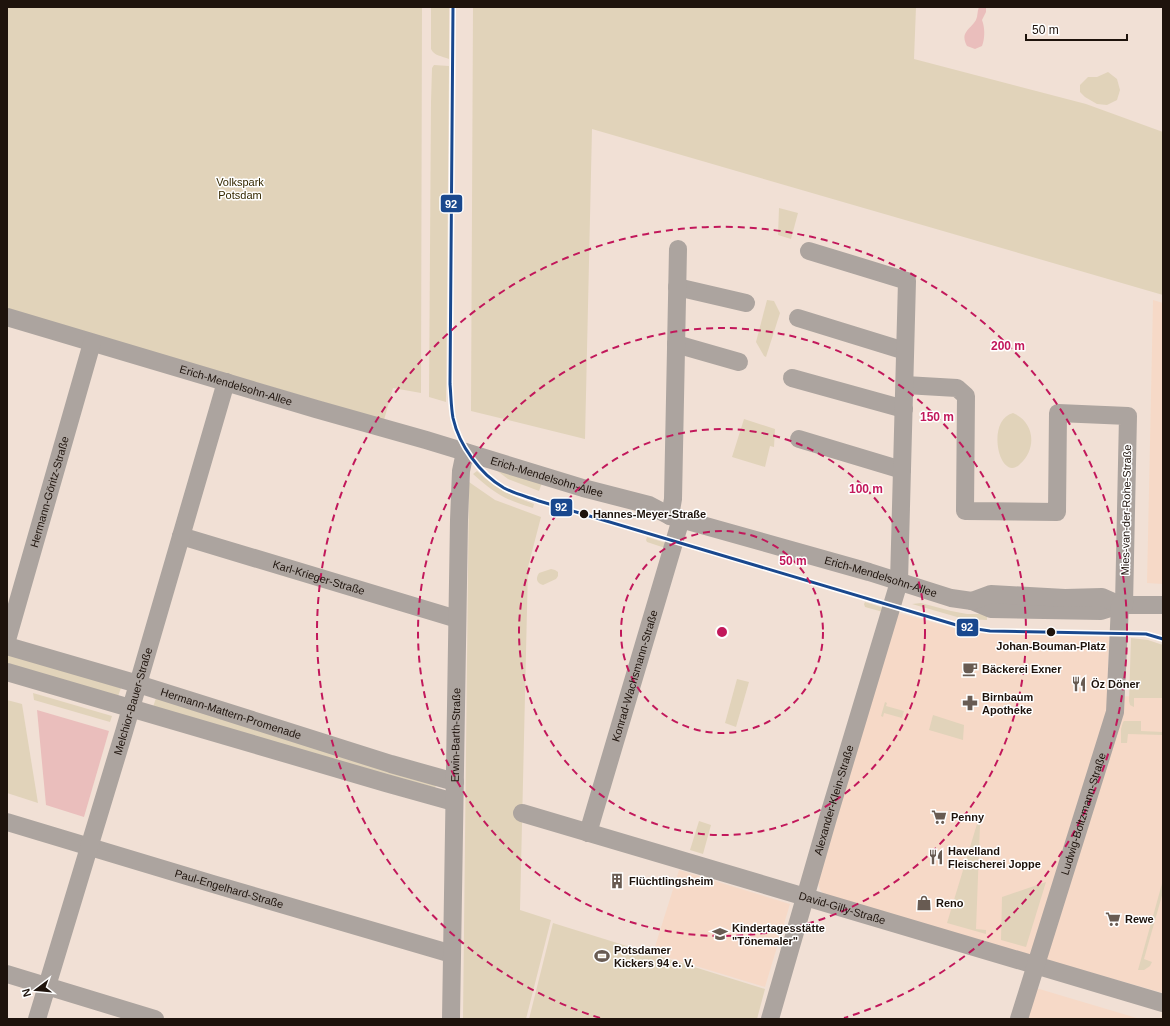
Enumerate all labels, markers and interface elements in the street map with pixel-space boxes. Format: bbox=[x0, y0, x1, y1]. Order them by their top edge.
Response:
scale bar bbox=[1026, 16, 1127, 42]
text: 50 m bbox=[1032, 23, 1059, 37]
park label: Volkspark Potsdam bbox=[216, 176, 264, 201]
line badge: 92 bbox=[440, 194, 463, 213]
text: 92 bbox=[445, 198, 457, 210]
text: 200 m bbox=[991, 339, 1025, 353]
street label: Erich-Mendelsohn-Allee bbox=[178, 363, 294, 408]
text: 150 m bbox=[920, 410, 954, 424]
street label: Hermann-Göritz-Straße bbox=[28, 435, 71, 549]
street label: Mies-van-der-Rohe-Straße bbox=[1119, 444, 1133, 576]
street label: Erich-Mendelsohn-Allee bbox=[489, 454, 604, 499]
text: 100 m bbox=[849, 482, 883, 496]
line badge: 92 bbox=[550, 498, 573, 517]
text: 92 bbox=[555, 501, 567, 513]
marker: Hannes-Meyer-Straße bbox=[578, 508, 590, 520]
place label: Hannes-Meyer-Straße bbox=[593, 508, 706, 520]
text: 50 m bbox=[779, 554, 807, 568]
street label: Erich-Mendelsohn-Allee bbox=[823, 554, 939, 599]
street label: Karl-Krieger-Straße bbox=[271, 558, 366, 597]
street label: Konrad-Wachsmann-Straße bbox=[609, 609, 660, 743]
line badge: 92 bbox=[956, 618, 979, 637]
text: 92 bbox=[961, 621, 973, 633]
centre of rings bbox=[715, 625, 729, 639]
marker: Johan-Bouman-Platz bbox=[1045, 626, 1057, 638]
place label: Johan-Bouman-Platz bbox=[996, 640, 1106, 652]
street label: Melchior-Bauer-Straße bbox=[111, 646, 154, 756]
cafe icon: Bäckerei Exner bbox=[961, 660, 979, 678]
place label: Bäckerei Exner bbox=[982, 663, 1062, 675]
restaurant icon: Öz Döner bbox=[1070, 675, 1088, 693]
place label: Öz Döner bbox=[1091, 678, 1141, 690]
street label: Hermann-Mattern-Promenade bbox=[159, 686, 303, 741]
street label: Erwin-Barth-Straße bbox=[449, 688, 462, 782]
place label: Birnbaum Apotheke bbox=[982, 691, 1034, 716]
pharmacy icon: Birnbaum Apotheke bbox=[961, 694, 979, 712]
street label: Alexander-Klein-Straße bbox=[812, 743, 856, 857]
street label: Ludwig-Boltzmann-Straße bbox=[1058, 751, 1108, 876]
supermarket icon: Penny bbox=[930, 808, 948, 826]
place label: Penny bbox=[951, 811, 985, 823]
place label: Havelland Fleischerei Joppe bbox=[948, 845, 1041, 870]
restaurant icon: Havelland Fleischerei Joppe bbox=[927, 848, 945, 866]
street label: Paul-Engelhard-Straße bbox=[173, 867, 285, 910]
building icon: Flüchtlingsheim bbox=[608, 872, 626, 890]
place label: Flüchtlingsheim bbox=[629, 875, 714, 887]
street label: David-Gilly-Straße bbox=[797, 889, 887, 926]
shop icon: Reno bbox=[915, 894, 933, 912]
place label: Reno bbox=[936, 897, 964, 909]
supermarket icon: Rewe bbox=[1104, 910, 1122, 928]
place label: Rewe bbox=[1125, 913, 1154, 925]
place label: Kindertagesstätte "Tönemaler" bbox=[732, 922, 825, 947]
school or university icon: Kindertagesstätte "Tönemaler" bbox=[711, 925, 729, 943]
place label: Potsdamer Kickers 94 e. V. bbox=[614, 944, 694, 969]
sports icon: Potsdamer Kickers 94 e. V. bbox=[593, 947, 611, 965]
north arrow bbox=[16, 970, 56, 1010]
text: N bbox=[20, 987, 33, 998]

